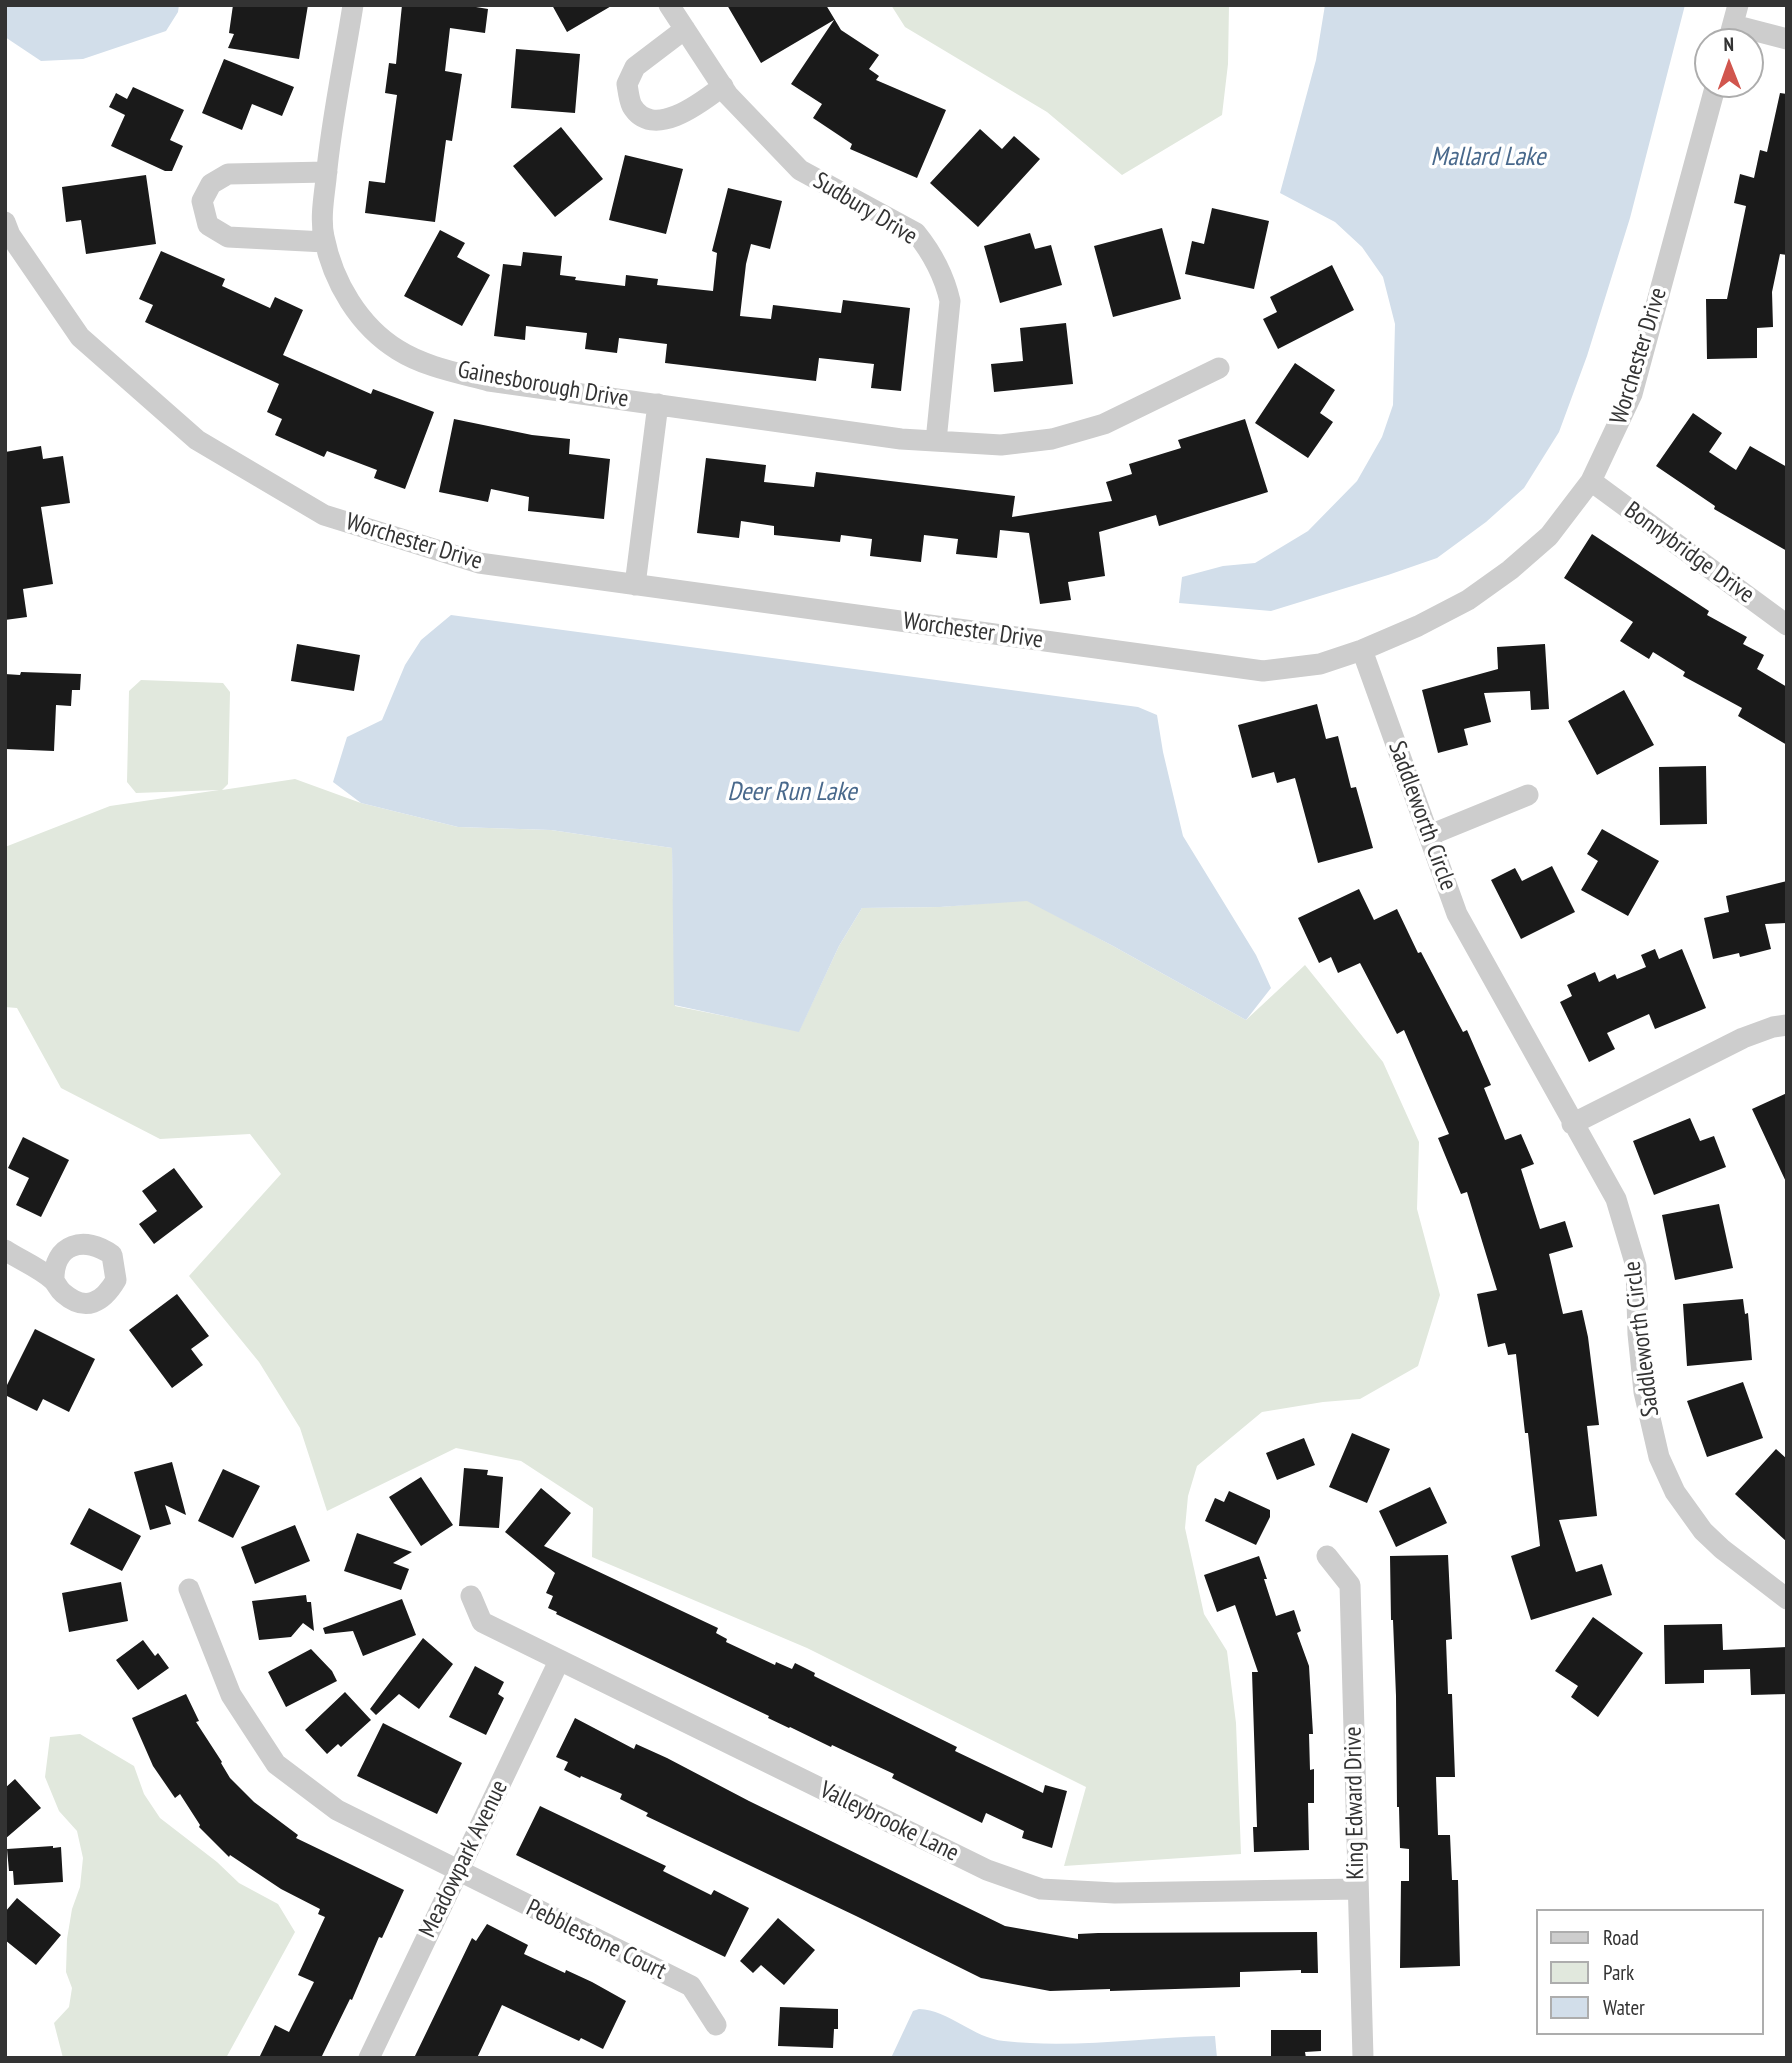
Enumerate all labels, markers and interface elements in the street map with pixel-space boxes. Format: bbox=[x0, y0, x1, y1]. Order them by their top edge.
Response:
north arrow bbox=[1694, 28, 1764, 98]
text: N bbox=[1723, 32, 1734, 56]
water label: Mallard Lake bbox=[1431, 142, 1545, 174]
street label: Sudbury Drive bbox=[808, 167, 922, 251]
street label: Worchester Drive bbox=[1605, 284, 1673, 428]
street label: Gainesborough Drive bbox=[455, 356, 631, 414]
street label: Bonnybridge Drive bbox=[1619, 496, 1759, 610]
street label: Worchester Drive bbox=[342, 508, 486, 576]
street label: Worchester Drive bbox=[901, 607, 1045, 655]
street label: Saddleworth Circle bbox=[1382, 738, 1462, 894]
water label: Deer Run Lake bbox=[727, 777, 857, 809]
street label: Saddleworth Circle bbox=[1618, 1260, 1666, 1418]
street label: King Edward Drive bbox=[1339, 1726, 1371, 1880]
street label: Meadowpark Avenue bbox=[414, 1776, 514, 1942]
street label: Valleybrooke Lane bbox=[815, 1776, 963, 1868]
street label: Pebblestone Court bbox=[522, 1894, 670, 1986]
legend bbox=[1536, 1909, 1764, 2035]
text: Road bbox=[1603, 1924, 1639, 1951]
text: Park bbox=[1603, 1959, 1634, 1986]
text: Water bbox=[1603, 1994, 1645, 2021]

